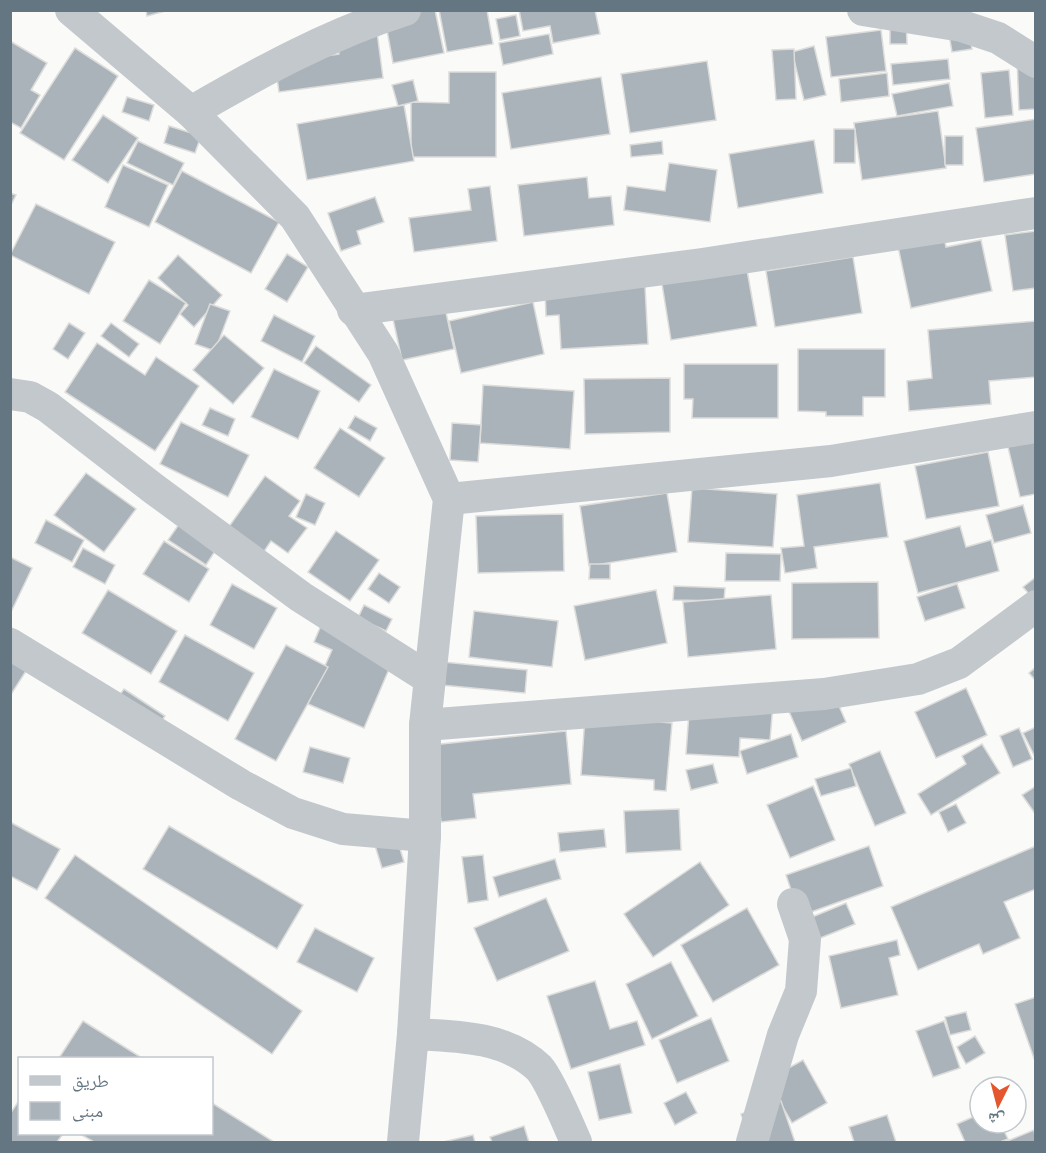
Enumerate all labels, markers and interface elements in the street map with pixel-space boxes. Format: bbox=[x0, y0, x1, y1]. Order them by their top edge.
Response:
legend bbox=[18, 1057, 213, 1135]
text: طريق bbox=[72, 1069, 109, 1094]
north arrow bbox=[968, 1075, 1028, 1135]
text: مبنى bbox=[72, 1099, 103, 1124]
text: ش bbox=[987, 1107, 1006, 1131]

